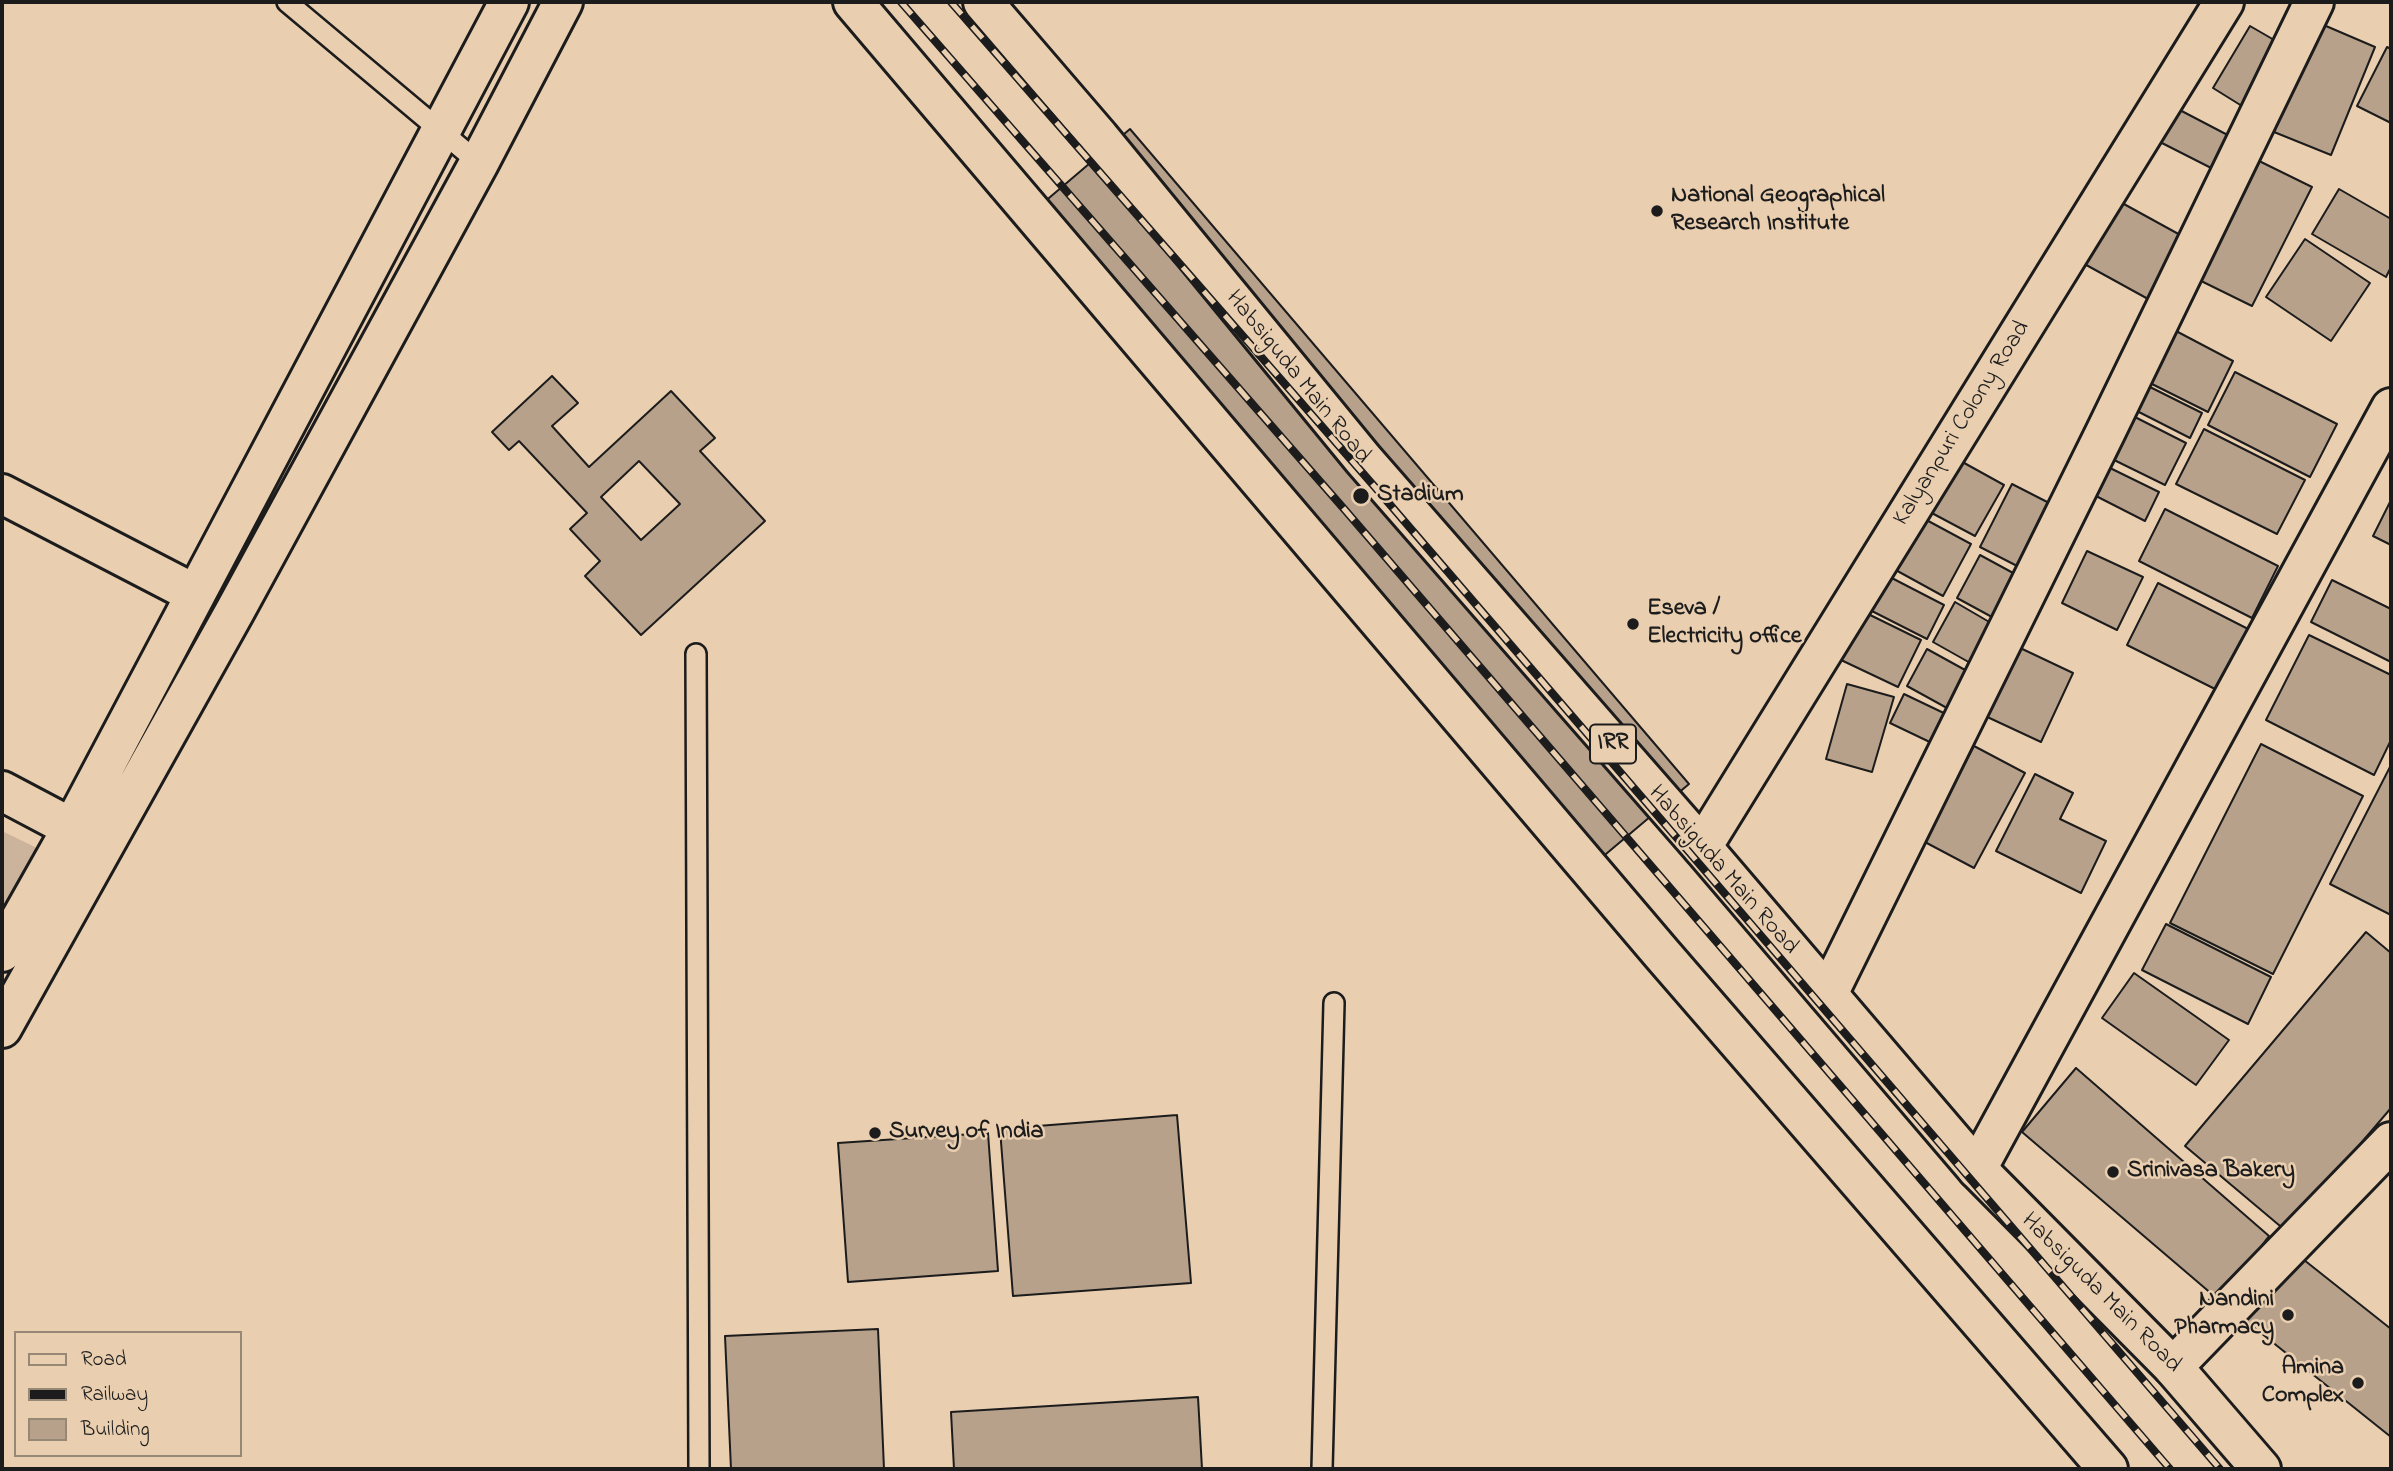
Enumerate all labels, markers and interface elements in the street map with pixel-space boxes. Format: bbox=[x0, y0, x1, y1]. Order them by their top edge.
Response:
place label: National Geographical Research Institute bbox=[1671, 183, 1885, 239]
marker: National Geographical Research Institute bbox=[1649, 203, 1665, 219]
street label: Habsiguda Main Road bbox=[1218, 285, 1376, 471]
street label: Kalyanpuri Colony Road bbox=[1888, 316, 2038, 532]
place label: Stadium bbox=[1377, 482, 1464, 510]
marker: Stadium bbox=[1351, 486, 1371, 506]
place label: Eseva / Electricity office bbox=[1647, 596, 1802, 652]
marker: Eseva / Electricity office bbox=[1625, 616, 1641, 632]
road number: IRR bbox=[1590, 724, 1636, 764]
street label: Habsiguda Main Road bbox=[1641, 780, 1803, 962]
place label: Survey of India bbox=[889, 1119, 1043, 1147]
marker: Survey of India bbox=[867, 1125, 883, 1141]
place label: Srinivasa Bakery bbox=[2127, 1158, 2295, 1186]
marker: Srinivasa Bakery bbox=[2105, 1164, 2121, 1180]
street label: Habsiguda Main Road bbox=[2014, 1208, 2186, 1380]
place label: Nandini Pharmacy bbox=[2174, 1287, 2274, 1343]
marker: Nandini Pharmacy bbox=[2280, 1307, 2296, 1323]
legend bbox=[14, 1331, 242, 1457]
text: Road bbox=[81, 1345, 127, 1375]
place label: Amina Complex bbox=[2262, 1355, 2344, 1411]
marker: Amina Complex bbox=[2350, 1375, 2366, 1391]
text: Railway bbox=[81, 1380, 148, 1410]
text: Building bbox=[81, 1415, 150, 1445]

